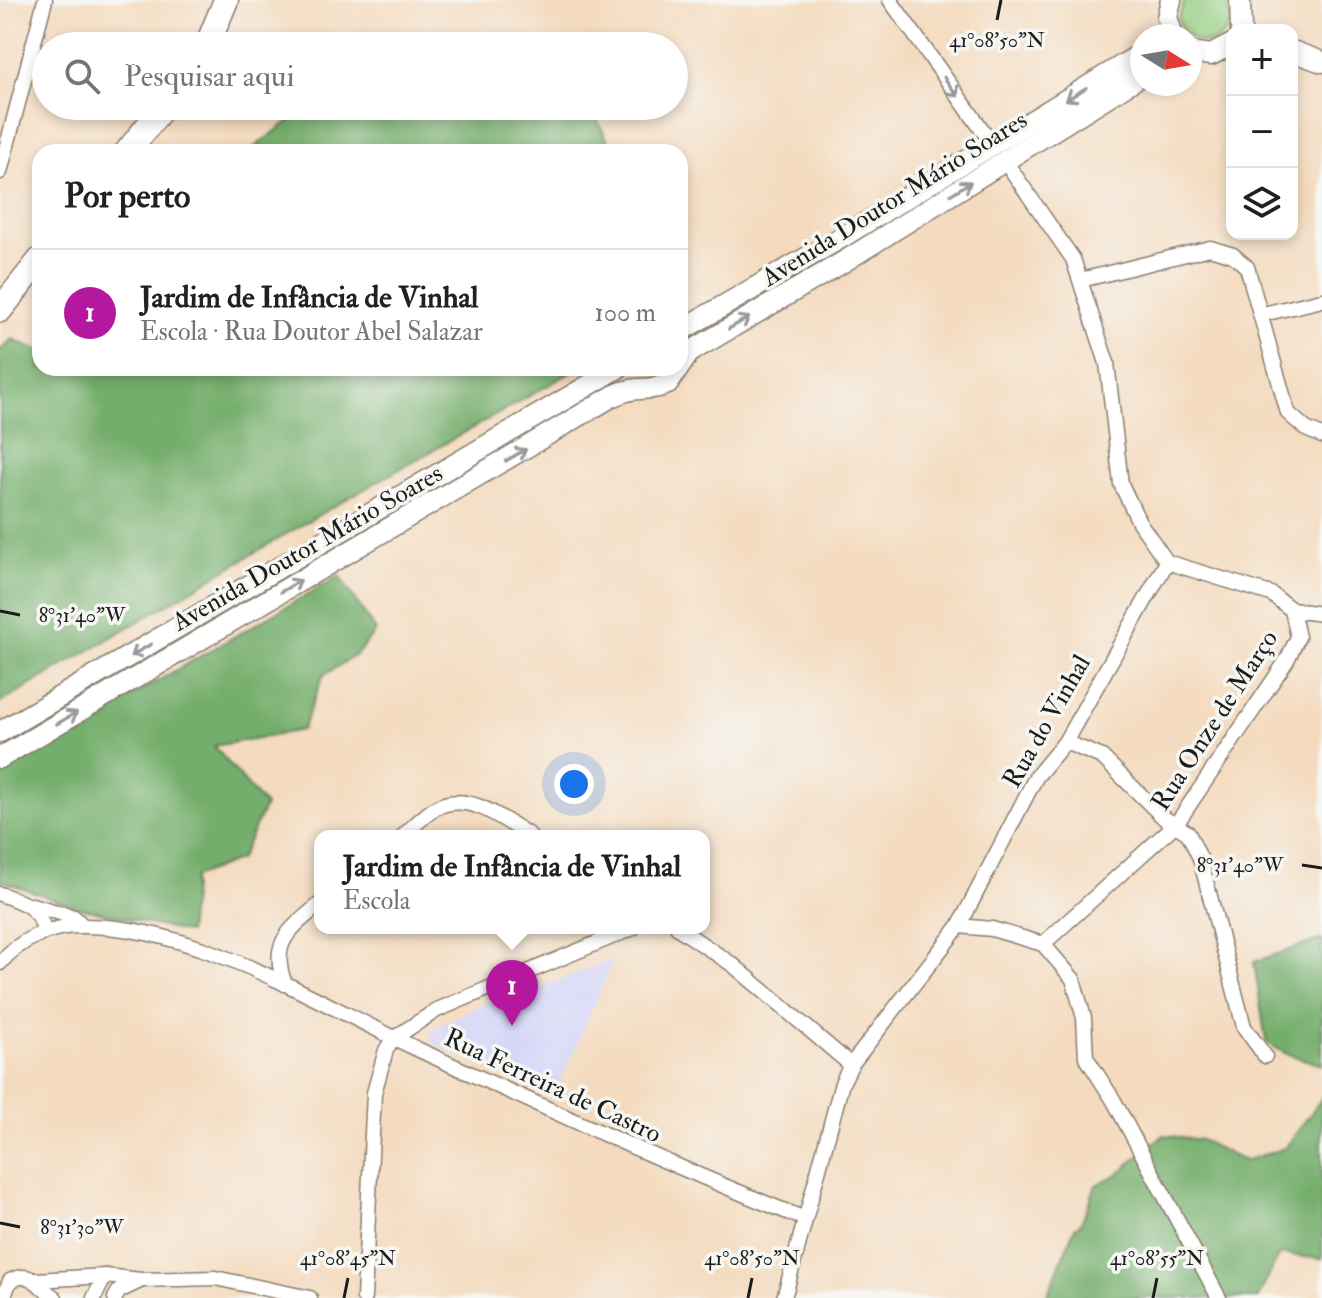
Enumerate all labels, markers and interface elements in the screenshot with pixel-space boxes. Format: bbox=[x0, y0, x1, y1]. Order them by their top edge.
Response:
north arrow bbox=[1130, 24, 1202, 96]
map controls bbox=[1226, 24, 1298, 240]
button: + bbox=[1226, 24, 1298, 96]
text: 41°08'50"N bbox=[949, 28, 1045, 53]
search box bbox=[32, 32, 688, 120]
icon: search bbox=[60, 54, 104, 98]
text: Pesquisar aqui bbox=[124, 58, 294, 95]
one-way arrow bbox=[942, 75, 959, 97]
one-way arrow bbox=[1065, 86, 1088, 102]
button: − bbox=[1226, 96, 1298, 168]
street label: Avenida Doutor Mário Soares bbox=[755, 104, 1033, 294]
button: layers bbox=[1226, 168, 1298, 240]
text: Por perto bbox=[64, 175, 190, 218]
one-way arrow bbox=[950, 180, 972, 197]
text: Jardim de Infância de Vinhal bbox=[140, 279, 478, 316]
text: 1 bbox=[85, 297, 95, 329]
text: 100 m bbox=[595, 297, 656, 329]
one-way arrow bbox=[727, 315, 750, 331]
text: Escola · Rua Doutor Abel Salazar bbox=[140, 316, 483, 348]
one-way arrow bbox=[504, 447, 527, 463]
street label: Avenida Doutor Mário Soares bbox=[166, 457, 449, 639]
one-way arrow bbox=[279, 578, 302, 594]
text: 8°31'40"W bbox=[39, 603, 126, 628]
street label: Rua Onze de Março bbox=[1145, 624, 1285, 817]
one-way arrow bbox=[130, 642, 153, 658]
street label: Rua do Vinhal bbox=[996, 649, 1098, 794]
one-way arrow bbox=[55, 710, 78, 726]
your location bbox=[554, 764, 594, 804]
popup bbox=[314, 830, 710, 934]
text: Jardim de Infância de Vinhal bbox=[343, 848, 681, 885]
text: 8°31'40"W bbox=[1197, 853, 1284, 878]
text: Escola bbox=[343, 885, 411, 917]
pin: 1 bbox=[486, 960, 538, 1026]
street label: Rua Ferreira de Castro bbox=[439, 1022, 666, 1150]
text: 8°31'30"W bbox=[40, 1215, 124, 1240]
text: 41°08'45"N bbox=[300, 1246, 396, 1271]
text: 41°08'50"N bbox=[704, 1246, 800, 1271]
text: 41°08'55"N bbox=[1110, 1246, 1204, 1271]

